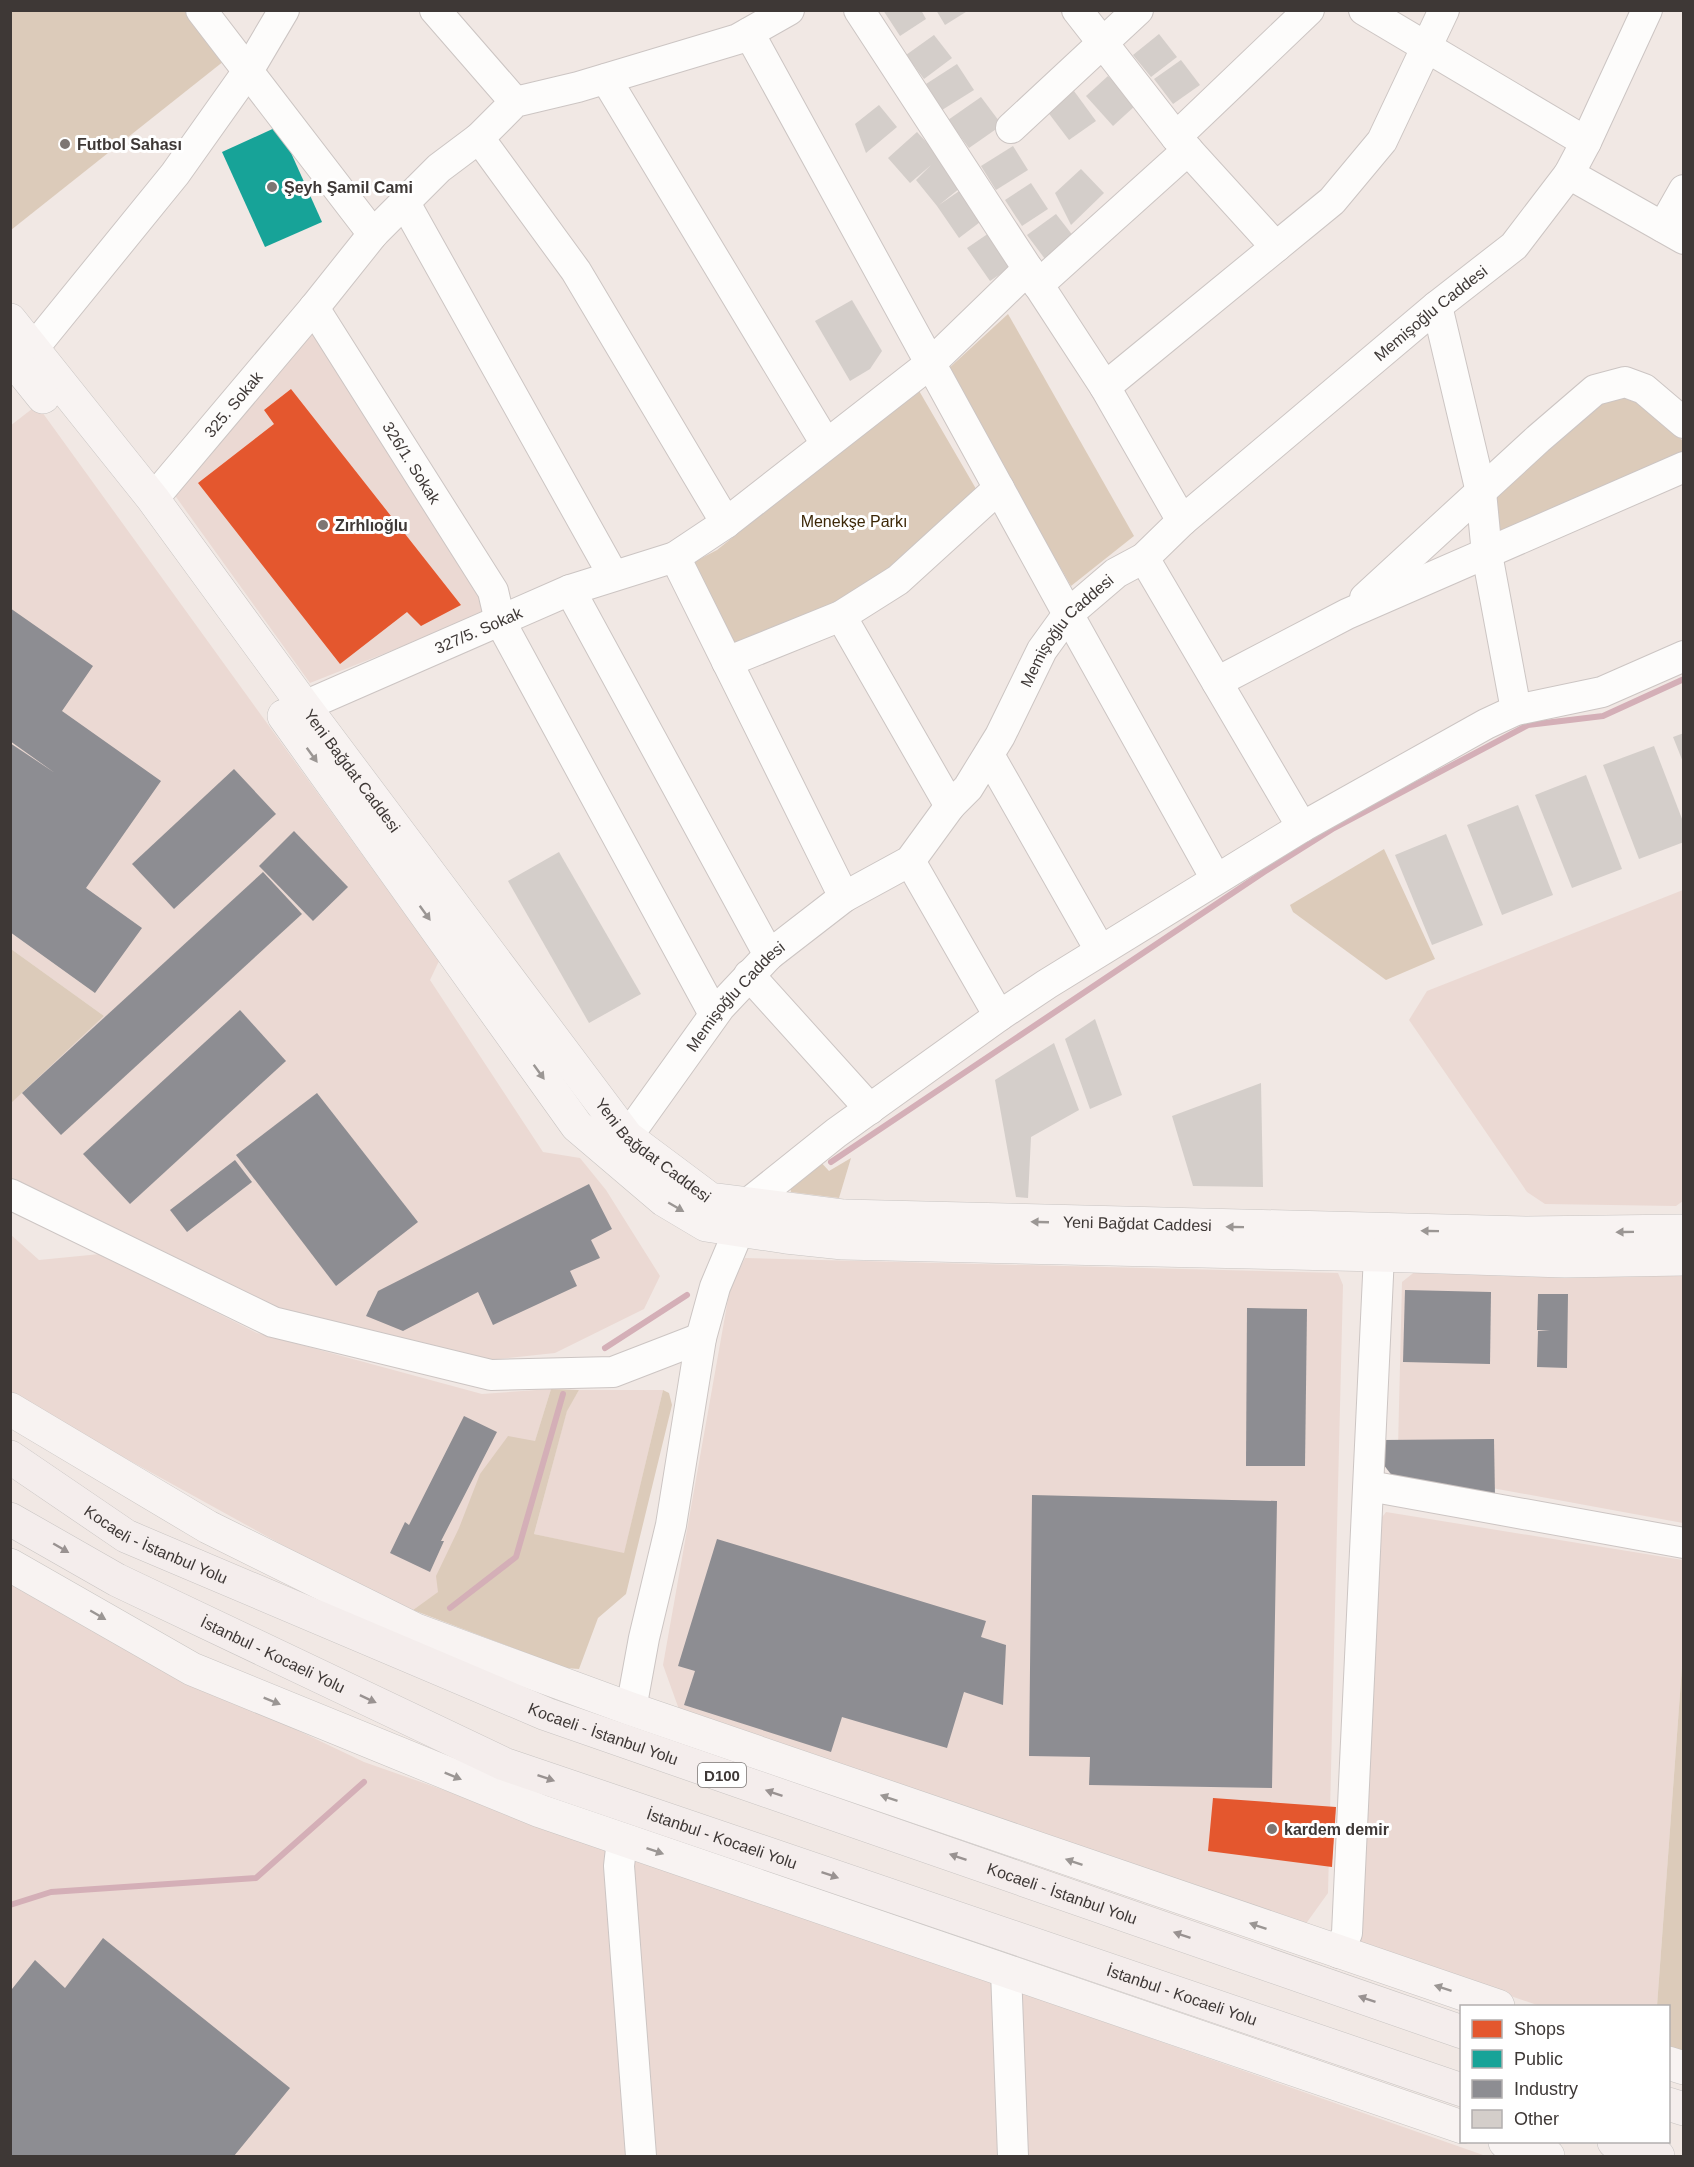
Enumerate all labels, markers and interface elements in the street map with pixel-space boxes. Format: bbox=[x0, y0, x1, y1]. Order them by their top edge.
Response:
place label: Futbol Sahası bbox=[77, 136, 182, 153]
marker: Futbol Sahası bbox=[58, 137, 72, 151]
place label: Şeyh Şamil Cami bbox=[284, 179, 413, 196]
marker: Şeyh Şamil Cami bbox=[265, 180, 279, 194]
street label: Memişoğlu Caddesi bbox=[1371, 262, 1490, 364]
street label: 325. Sokak bbox=[201, 367, 266, 440]
street label: 326/1. Sokak bbox=[380, 419, 445, 508]
park label: Menekşe Parkı bbox=[801, 513, 907, 530]
place label: Zırhlıoğlu bbox=[335, 517, 408, 534]
marker: Zırhlıoğlu bbox=[316, 518, 330, 532]
street label: Memişoğlu Caddesi bbox=[1017, 571, 1116, 690]
street label: 327/5. Sokak bbox=[432, 603, 525, 657]
street label: Yeni Bağdat Caddesi bbox=[301, 706, 404, 835]
one-way arrow bbox=[306, 746, 318, 762]
one-way arrow bbox=[419, 905, 431, 921]
street label: Memişoğlu Caddesi bbox=[683, 938, 788, 1054]
one-way arrow bbox=[532, 1064, 544, 1079]
street label: Yeni Bağdat Caddesi bbox=[592, 1095, 714, 1205]
one-way arrow bbox=[668, 1202, 684, 1213]
street label: Yeni Bağdat Caddesi bbox=[1063, 1213, 1212, 1234]
one-way arrow bbox=[1031, 1217, 1050, 1226]
one-way arrow bbox=[1226, 1222, 1245, 1231]
one-way arrow bbox=[1421, 1226, 1440, 1235]
one-way arrow bbox=[1616, 1227, 1635, 1237]
street label: Kocaeli - İstanbul Yolu bbox=[81, 1502, 230, 1587]
one-way arrow bbox=[53, 1543, 70, 1553]
one-way arrow bbox=[90, 1610, 107, 1620]
street label: İstanbul - Kocaeli Yolu bbox=[198, 1612, 348, 1696]
one-way arrow bbox=[359, 1695, 376, 1704]
one-way arrow bbox=[264, 1696, 282, 1706]
street label: Kocaeli - İstanbul Yolu bbox=[526, 1699, 680, 1768]
road number: D100 bbox=[698, 1763, 746, 1787]
one-way arrow bbox=[444, 1771, 462, 1781]
one-way arrow bbox=[537, 1774, 555, 1783]
one-way arrow bbox=[765, 1788, 783, 1798]
one-way arrow bbox=[880, 1793, 898, 1803]
street label: İstanbul - Kocaeli Yolu bbox=[645, 1804, 799, 1872]
place label: kardem demir bbox=[1284, 1821, 1389, 1838]
marker: kardem demir bbox=[1265, 1822, 1279, 1836]
one-way arrow bbox=[646, 1847, 664, 1857]
one-way arrow bbox=[949, 1852, 967, 1862]
one-way arrow bbox=[1065, 1857, 1083, 1866]
street label: Kocaeli - İstanbul Yolu bbox=[985, 1859, 1139, 1927]
one-way arrow bbox=[821, 1870, 839, 1880]
one-way arrow bbox=[1249, 1920, 1267, 1930]
one-way arrow bbox=[1173, 1930, 1191, 1939]
street label: İstanbul - Kocaeli Yolu bbox=[1105, 1960, 1259, 2028]
one-way arrow bbox=[1434, 1983, 1452, 1992]
one-way arrow bbox=[1357, 1993, 1375, 2003]
legend bbox=[1460, 2005, 1670, 2143]
text: Shops bbox=[1514, 2019, 1565, 2039]
text: Public bbox=[1514, 2049, 1563, 2069]
text: Industry bbox=[1514, 2079, 1578, 2099]
text: Other bbox=[1514, 2109, 1559, 2129]

